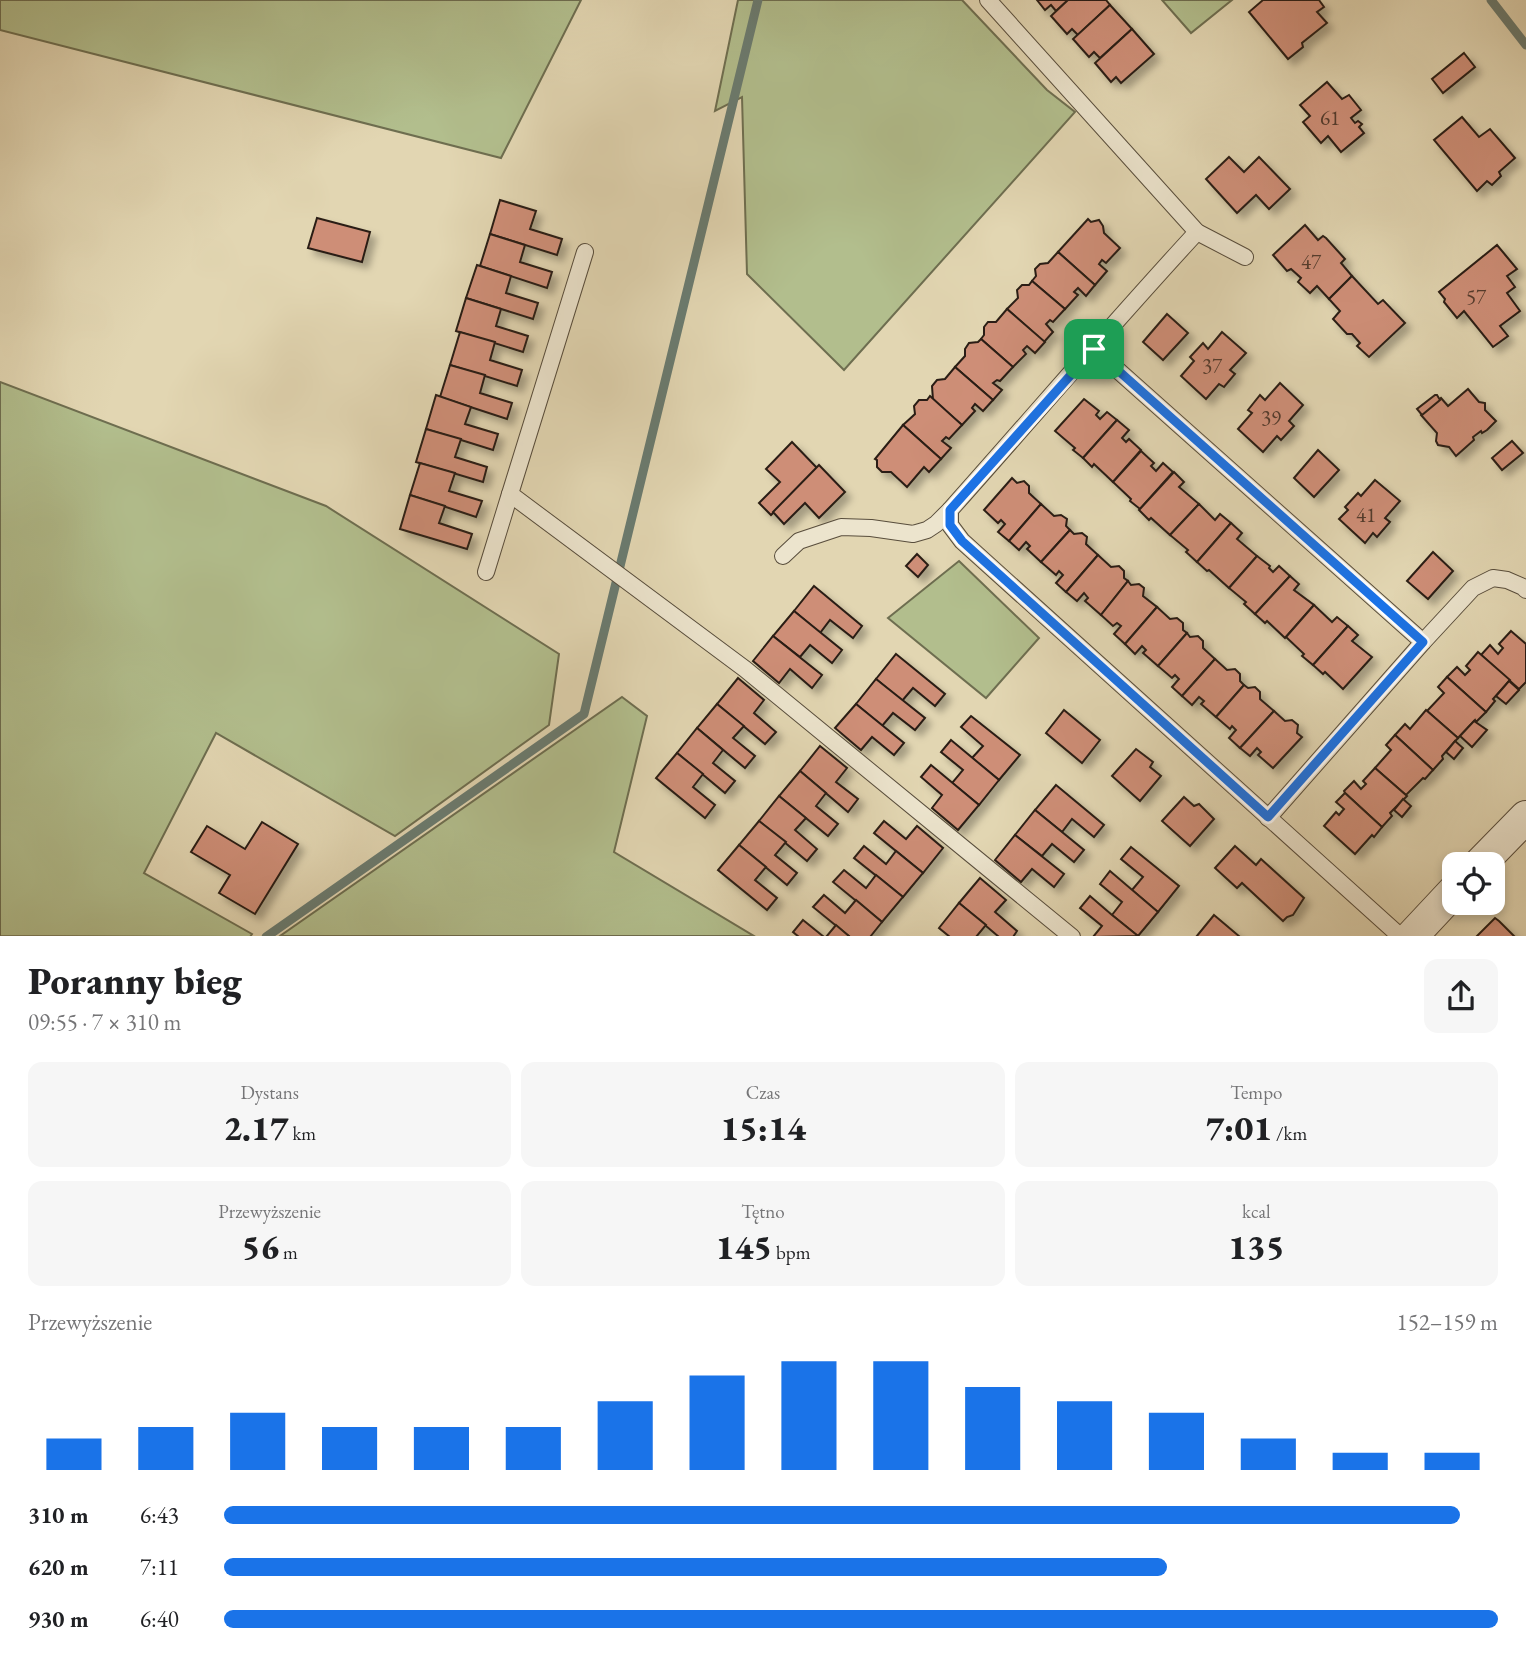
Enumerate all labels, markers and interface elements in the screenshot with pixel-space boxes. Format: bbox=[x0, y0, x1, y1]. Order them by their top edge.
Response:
house number: 61 bbox=[1320, 104, 1340, 131]
house number: 47 bbox=[1301, 248, 1322, 275]
house number: 57 bbox=[1466, 283, 1487, 310]
pin bbox=[1064, 319, 1124, 379]
icon: arrive bbox=[1075, 330, 1113, 368]
house number: 37 bbox=[1202, 352, 1223, 379]
house number: 39 bbox=[1261, 404, 1281, 431]
house number: 41 bbox=[1356, 501, 1376, 528]
map controls bbox=[1442, 852, 1505, 915]
button: locate bbox=[1442, 852, 1505, 915]
text: Poranny bieg bbox=[28, 956, 242, 1005]
button: share bbox=[1424, 959, 1498, 1033]
text: 09:55 · 7 × 310 m bbox=[28, 1007, 181, 1037]
text: Dystans bbox=[240, 1080, 299, 1105]
text: Czas bbox=[746, 1080, 780, 1105]
text: Tempo bbox=[1230, 1080, 1282, 1105]
text: 2.17 bbox=[223, 1105, 289, 1150]
text: 15:14 bbox=[720, 1105, 806, 1150]
text: 7:01 bbox=[1205, 1105, 1272, 1150]
text: km bbox=[289, 1121, 316, 1146]
text: /km bbox=[1272, 1121, 1307, 1146]
text: Przewyższenie bbox=[218, 1199, 321, 1224]
text: Tętno bbox=[741, 1199, 785, 1224]
text: kcal bbox=[1242, 1199, 1271, 1224]
text: 56 bbox=[241, 1224, 279, 1269]
text: 145 bbox=[716, 1224, 772, 1269]
text: 135 bbox=[1228, 1224, 1285, 1269]
text: m bbox=[279, 1240, 298, 1265]
text: bpm bbox=[772, 1240, 810, 1265]
text: Przewyższenie bbox=[28, 1307, 152, 1337]
text: 152–159 m bbox=[1397, 1307, 1498, 1337]
text: 310 m bbox=[28, 1500, 89, 1530]
text: 6:43 bbox=[140, 1500, 179, 1530]
text: 620 m bbox=[28, 1552, 89, 1582]
text: 7:11 bbox=[140, 1552, 179, 1582]
text: 930 m bbox=[28, 1604, 89, 1634]
text: 6:40 bbox=[140, 1604, 179, 1634]

